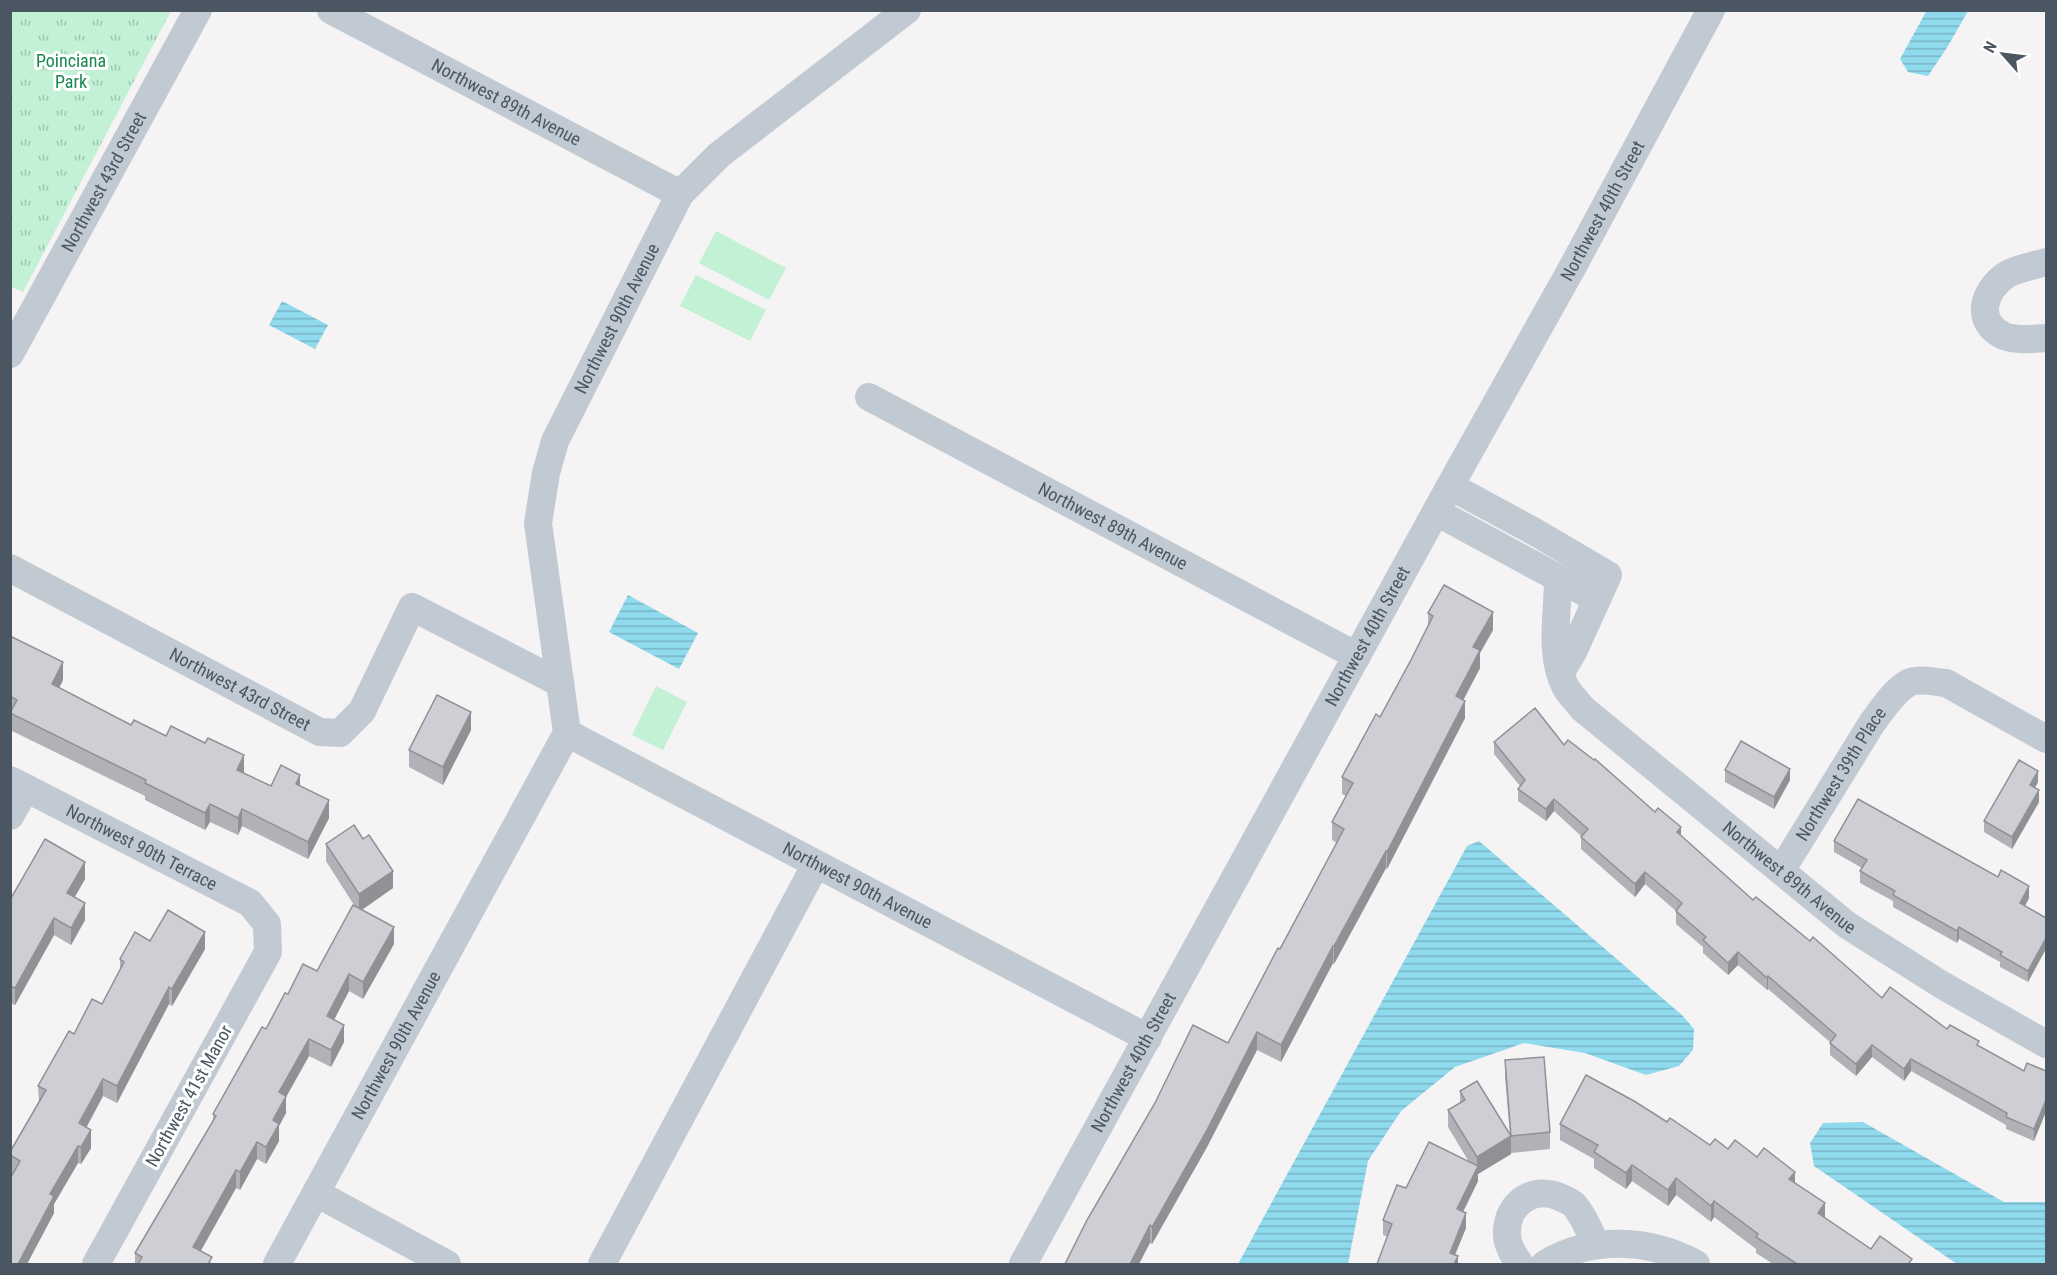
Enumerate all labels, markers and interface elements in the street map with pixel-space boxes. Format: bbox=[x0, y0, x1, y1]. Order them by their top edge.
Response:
north arrow bbox=[1973, 24, 2033, 84]
text: N bbox=[1980, 38, 2001, 56]
park label: Poinciana Park bbox=[36, 50, 106, 92]
street label: Northwest 89th Avenue bbox=[428, 54, 585, 150]
street label: Northwest 43rd Street bbox=[57, 108, 150, 255]
street label: Northwest 40th Street bbox=[1556, 137, 1649, 285]
street label: Northwest 90th Avenue bbox=[570, 240, 663, 397]
street label: Northwest 89th Avenue bbox=[1035, 478, 1191, 574]
street label: Northwest 40th Street bbox=[1320, 563, 1414, 710]
street label: Northwest 43rd Street bbox=[166, 643, 314, 735]
street label: Northwest 39th Place bbox=[1791, 703, 1890, 844]
street label: Northwest 90th Terrace bbox=[63, 800, 221, 894]
street label: Northwest 89th Avenue bbox=[1719, 817, 1860, 938]
street label: Northwest 90th Avenue bbox=[779, 837, 936, 933]
street label: Northwest 90th Avenue bbox=[347, 967, 445, 1123]
street label: Northwest 40th Street bbox=[1086, 989, 1180, 1136]
street label: Northwest 41st Manor bbox=[141, 1021, 236, 1170]

